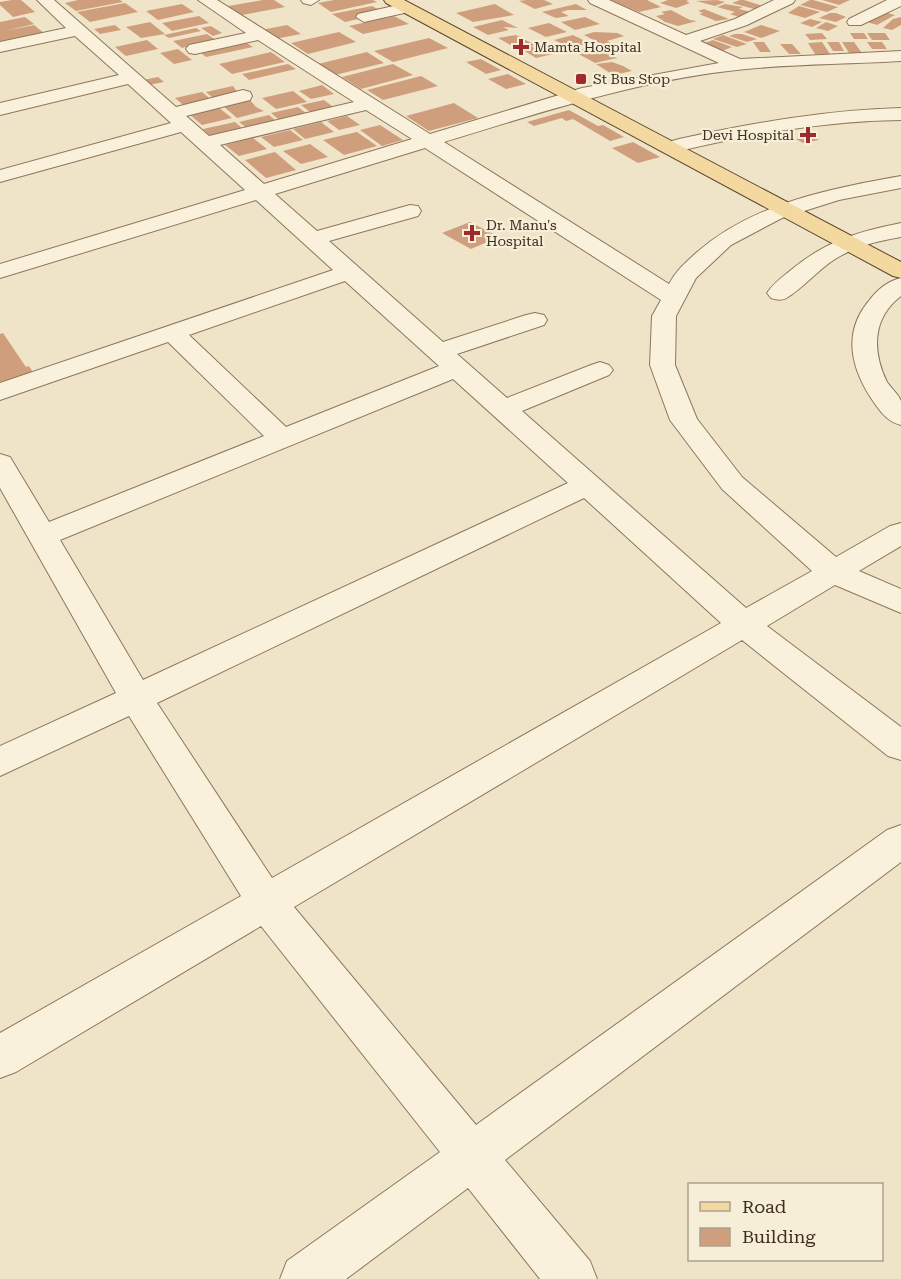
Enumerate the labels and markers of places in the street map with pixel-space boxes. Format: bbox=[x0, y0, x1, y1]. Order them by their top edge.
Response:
marker: Mamta Hospital bbox=[512, 38, 530, 56]
place label: Mamta Hospital bbox=[534, 39, 642, 55]
place label: St Bus Stop bbox=[593, 71, 670, 87]
marker: St Bus Stop bbox=[574, 72, 588, 86]
marker: Devi Hospital bbox=[799, 126, 817, 144]
place label: Devi Hospital bbox=[702, 127, 795, 143]
place label: Dr. Manu's Hospital bbox=[486, 217, 557, 249]
marker: Dr. Manu's Hospital bbox=[463, 224, 481, 242]

